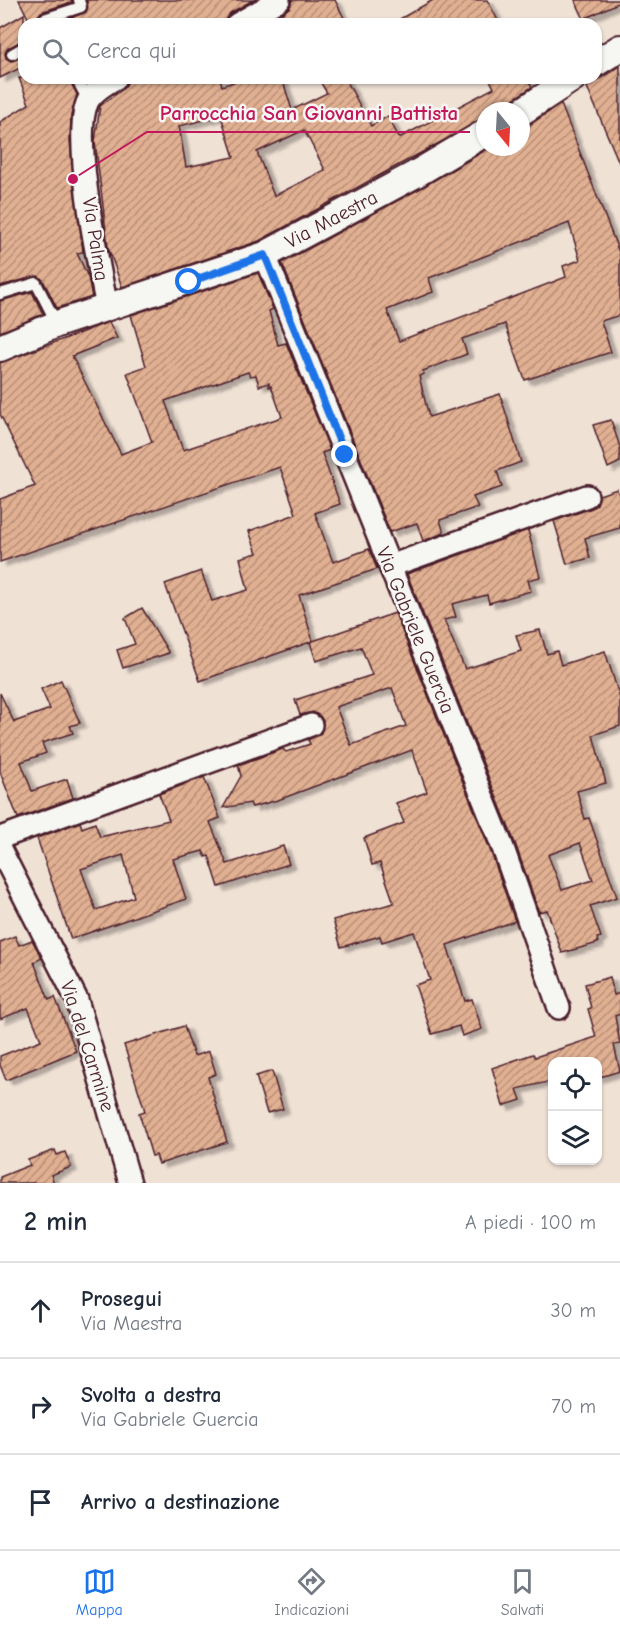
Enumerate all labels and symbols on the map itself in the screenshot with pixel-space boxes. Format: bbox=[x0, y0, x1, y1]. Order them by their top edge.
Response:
callout: Parrocchia San Giovanni Battista bbox=[147, 93, 470, 132]
text: Parrocchia San Giovanni Battista bbox=[160, 101, 458, 125]
north arrow bbox=[476, 102, 530, 156]
street label: Via Maestra bbox=[281, 186, 381, 253]
street label: Via Palma bbox=[78, 196, 113, 282]
route start bbox=[175, 268, 201, 294]
route end bbox=[331, 441, 357, 467]
street label: Via Gabriele Guercia bbox=[372, 544, 459, 717]
street label: Via del Carmine bbox=[55, 978, 120, 1115]

